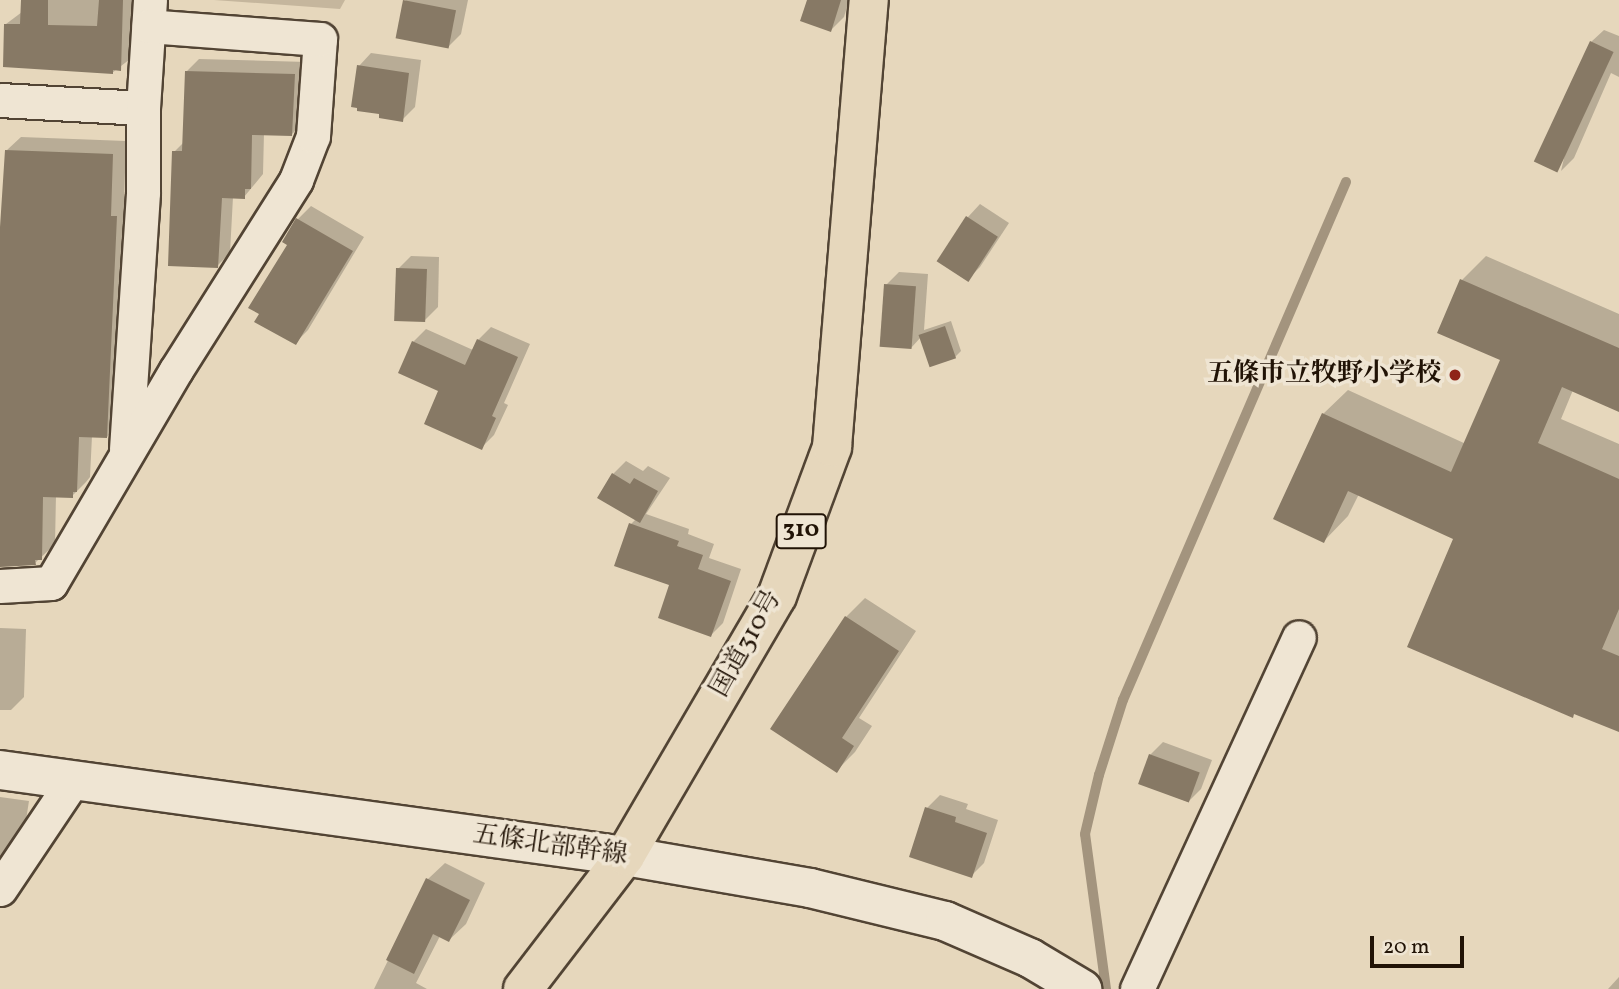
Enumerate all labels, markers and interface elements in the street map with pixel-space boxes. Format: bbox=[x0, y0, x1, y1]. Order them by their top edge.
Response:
place label: 五條市立牧野小学校 bbox=[1207, 359, 1441, 391]
marker: 五條市立牧野小学校 bbox=[1447, 367, 1463, 383]
road number: 310 bbox=[775, 510, 827, 552]
street label: 国道310号 bbox=[705, 585, 789, 703]
street label: 五條北部幹線 bbox=[471, 820, 629, 872]
scale bar bbox=[1374, 922, 1468, 966]
text: 20 m bbox=[1383, 933, 1429, 962]

